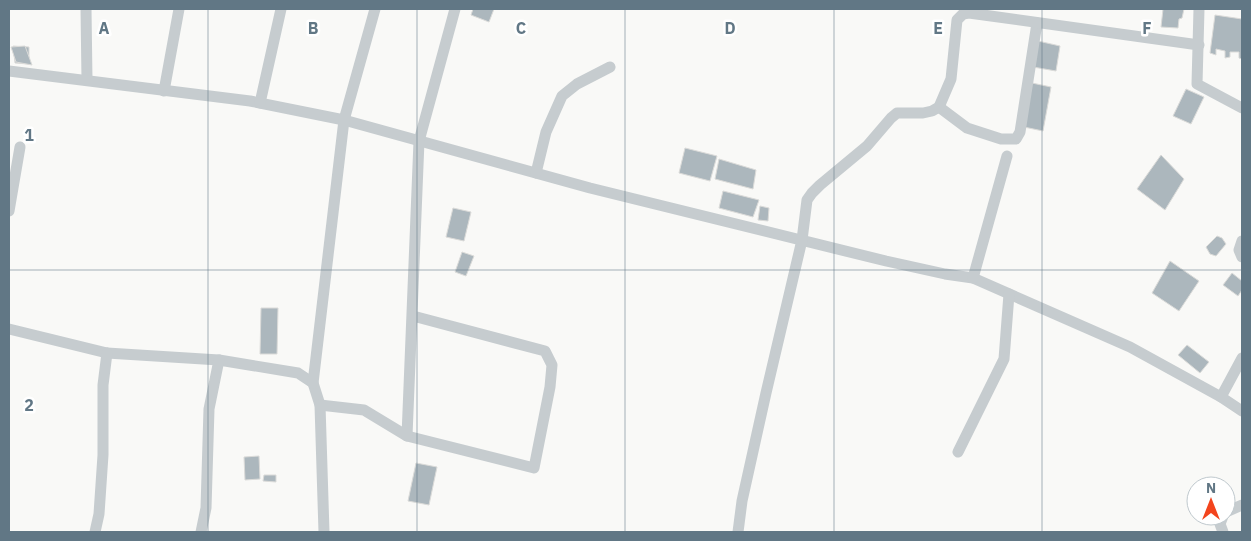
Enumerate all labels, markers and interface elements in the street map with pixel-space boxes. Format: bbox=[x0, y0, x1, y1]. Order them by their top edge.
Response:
text: A bbox=[99, 18, 110, 38]
text: B bbox=[308, 18, 319, 38]
text: C bbox=[516, 18, 526, 38]
text: D bbox=[724, 18, 736, 38]
text: E bbox=[933, 18, 943, 38]
text: F bbox=[1142, 18, 1152, 38]
text: 1 bbox=[24, 125, 34, 145]
text: 2 bbox=[24, 395, 34, 415]
north arrow bbox=[1186, 476, 1236, 526]
text: N bbox=[1206, 479, 1216, 497]

